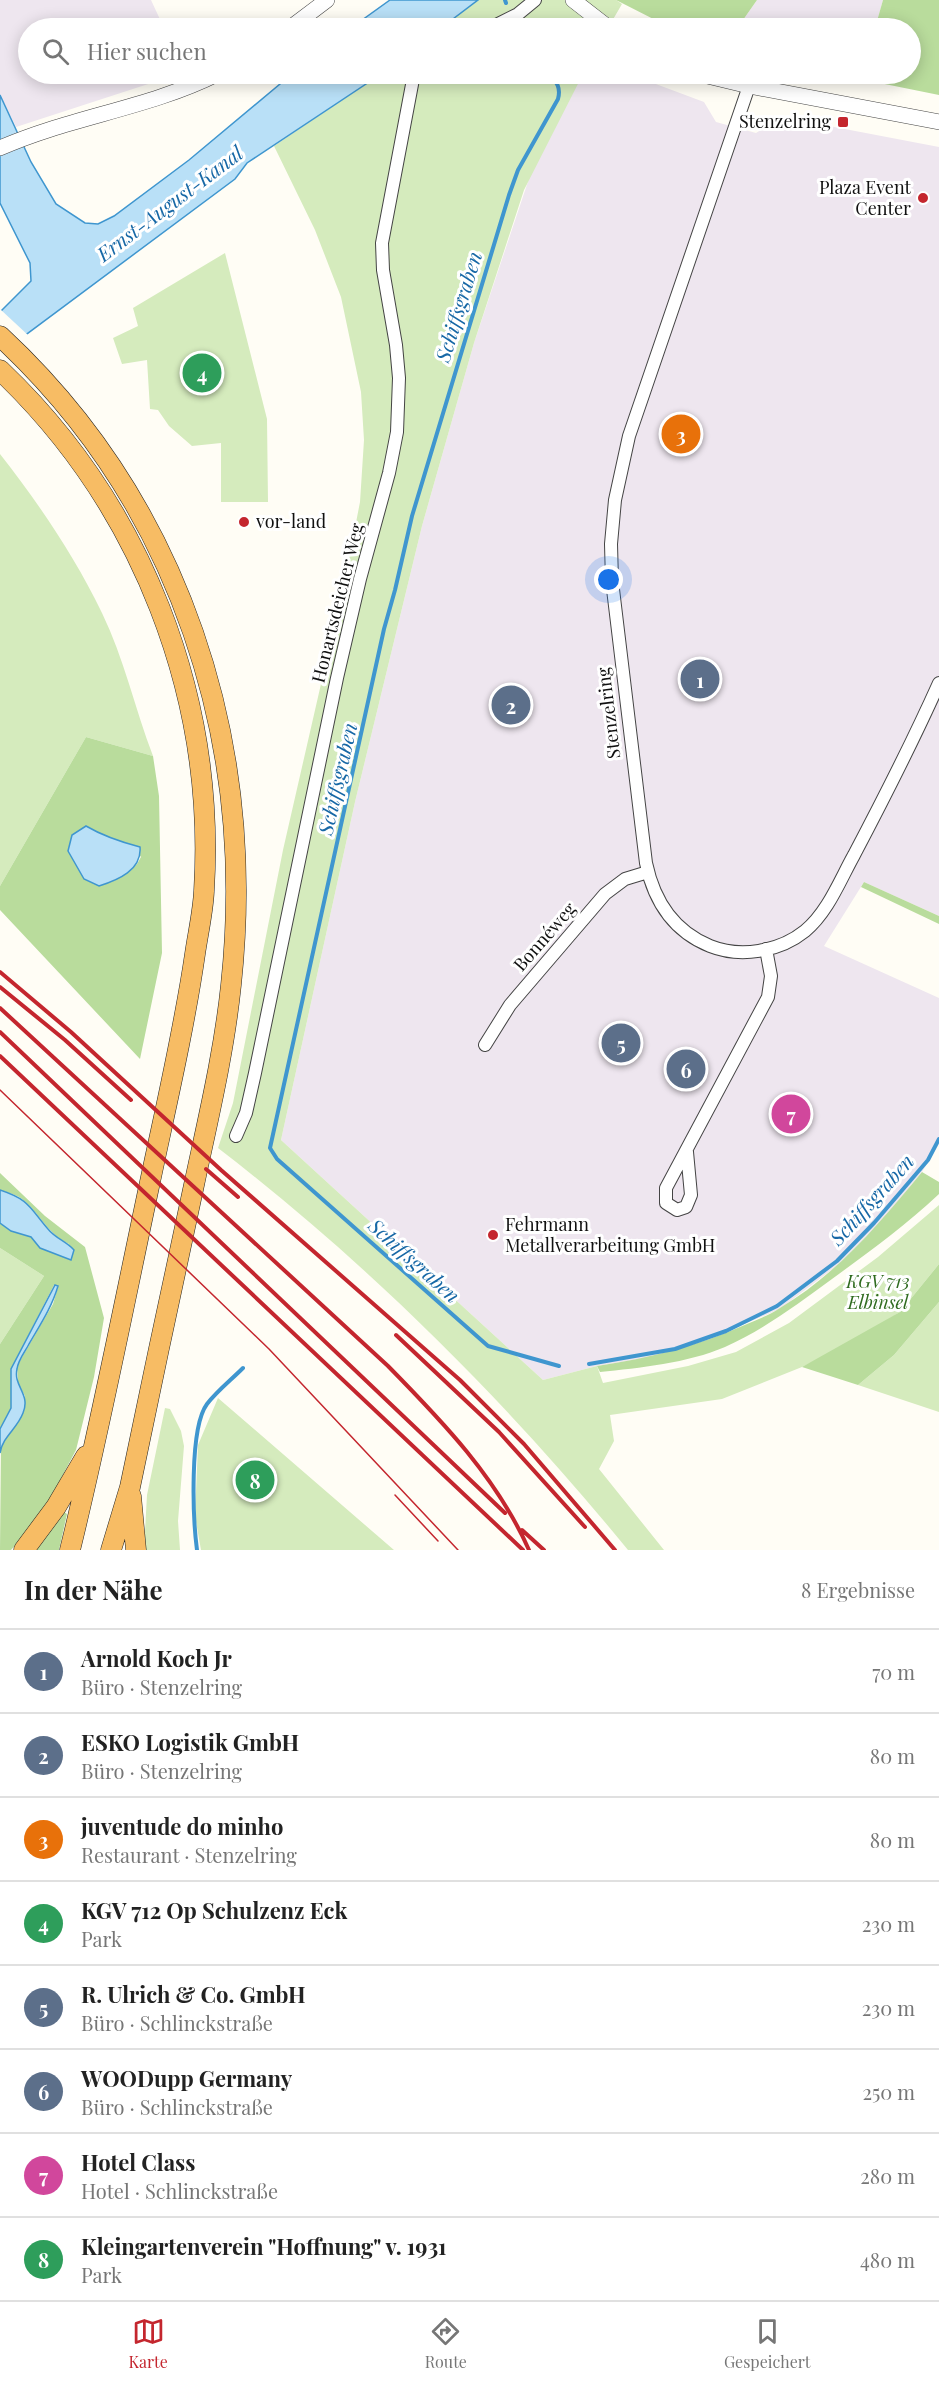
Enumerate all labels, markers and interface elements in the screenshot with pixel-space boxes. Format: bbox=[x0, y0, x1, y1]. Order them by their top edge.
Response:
search box bbox=[18, 18, 921, 84]
icon: search bbox=[39, 35, 72, 68]
text: Hier suchen bbox=[87, 36, 207, 66]
place label: Stenzelring bbox=[739, 109, 831, 133]
marker: Stenzelring bbox=[836, 115, 850, 129]
water label: Ernst-August-Kanal bbox=[90, 138, 249, 267]
place label: Plaza Event Center bbox=[819, 175, 912, 220]
marker: Plaza Event Center bbox=[916, 191, 930, 205]
water label: Schiffsgraben bbox=[428, 248, 487, 366]
pin: 4 bbox=[182, 350, 222, 395]
pin: 3 bbox=[662, 412, 700, 456]
place label: vor-land bbox=[255, 509, 327, 533]
marker: vor-land bbox=[237, 515, 251, 529]
street label: Honartsdeicher Weg bbox=[306, 520, 369, 685]
your location bbox=[594, 565, 623, 594]
pin: 1 bbox=[680, 656, 720, 702]
street label: Stenzelring bbox=[590, 665, 626, 760]
pin: 2 bbox=[492, 682, 530, 728]
water label: Schiffsgraben bbox=[310, 720, 363, 838]
street label: Bonnéweg bbox=[508, 896, 581, 976]
pin: 5 bbox=[602, 1020, 640, 1066]
pin: 6 bbox=[666, 1046, 706, 1092]
pin: 7 bbox=[772, 1092, 810, 1136]
water label: Schiffsgraben bbox=[822, 1148, 919, 1251]
water label: Schiffsgraben bbox=[363, 1211, 466, 1308]
place label: Fehrmann Metallverarbeitung GmbH bbox=[505, 1212, 715, 1257]
marker: Fehrmann Metallverarbeitung GmbH bbox=[486, 1228, 500, 1242]
park label: KGV 713 Elbinsel bbox=[845, 1269, 910, 1314]
pin: 8 bbox=[236, 1458, 274, 1502]
text: In der Nähe bbox=[24, 1572, 163, 1607]
text: 8 Ergebnisse bbox=[801, 1576, 915, 1603]
text: Arnold Koch Jr bbox=[81, 1643, 232, 1673]
text: 1 bbox=[40, 1658, 47, 1685]
text: 70 m bbox=[872, 1658, 915, 1685]
text: Büro · Stenzelring bbox=[81, 1673, 242, 1700]
text: ESKO Logistik GmbH bbox=[81, 1727, 299, 1757]
text: 2 bbox=[38, 1742, 49, 1769]
text: 80 m bbox=[870, 1742, 915, 1769]
text: Büro · Stenzelring bbox=[81, 1757, 242, 1784]
text: juventude do minho bbox=[81, 1811, 283, 1841]
text: 3 bbox=[39, 1826, 48, 1853]
text: 80 m bbox=[870, 1826, 915, 1853]
text: Restaurant · Stenzelring bbox=[81, 1841, 297, 1868]
text: KGV 712 Op Schulzenz Eck bbox=[81, 1895, 347, 1925]
text: 4 bbox=[38, 1910, 49, 1937]
text: 230 m bbox=[862, 1910, 915, 1937]
text: Park bbox=[81, 1925, 122, 1952]
text: R. Ulrich & Co. GmbH bbox=[81, 1979, 306, 2009]
text: 5 bbox=[39, 1994, 48, 2021]
text: 230 m bbox=[862, 1994, 915, 2021]
text: Büro · Schlinckstraße bbox=[81, 2009, 273, 2036]
text: WOODupp Germany bbox=[81, 2063, 292, 2093]
text: 6 bbox=[38, 2078, 49, 2105]
text: 250 m bbox=[862, 2078, 915, 2105]
text: Büro · Schlinckstraße bbox=[81, 2093, 273, 2120]
text: Hotel Class bbox=[81, 2147, 195, 2177]
text: 7 bbox=[39, 2162, 48, 2189]
text: 280 m bbox=[860, 2162, 915, 2189]
text: Hotel · Schlinckstraße bbox=[81, 2177, 278, 2204]
text: Kleingartenverein "Hoffnung" v. 1931 bbox=[81, 2231, 447, 2261]
text: 8 bbox=[38, 2246, 49, 2273]
text: 480 m bbox=[860, 2246, 915, 2273]
text: Park bbox=[81, 2261, 122, 2288]
tab: Karte bbox=[128, 2315, 168, 2372]
tab: Route bbox=[425, 2315, 467, 2372]
tab: Gespeichert bbox=[724, 2315, 811, 2372]

